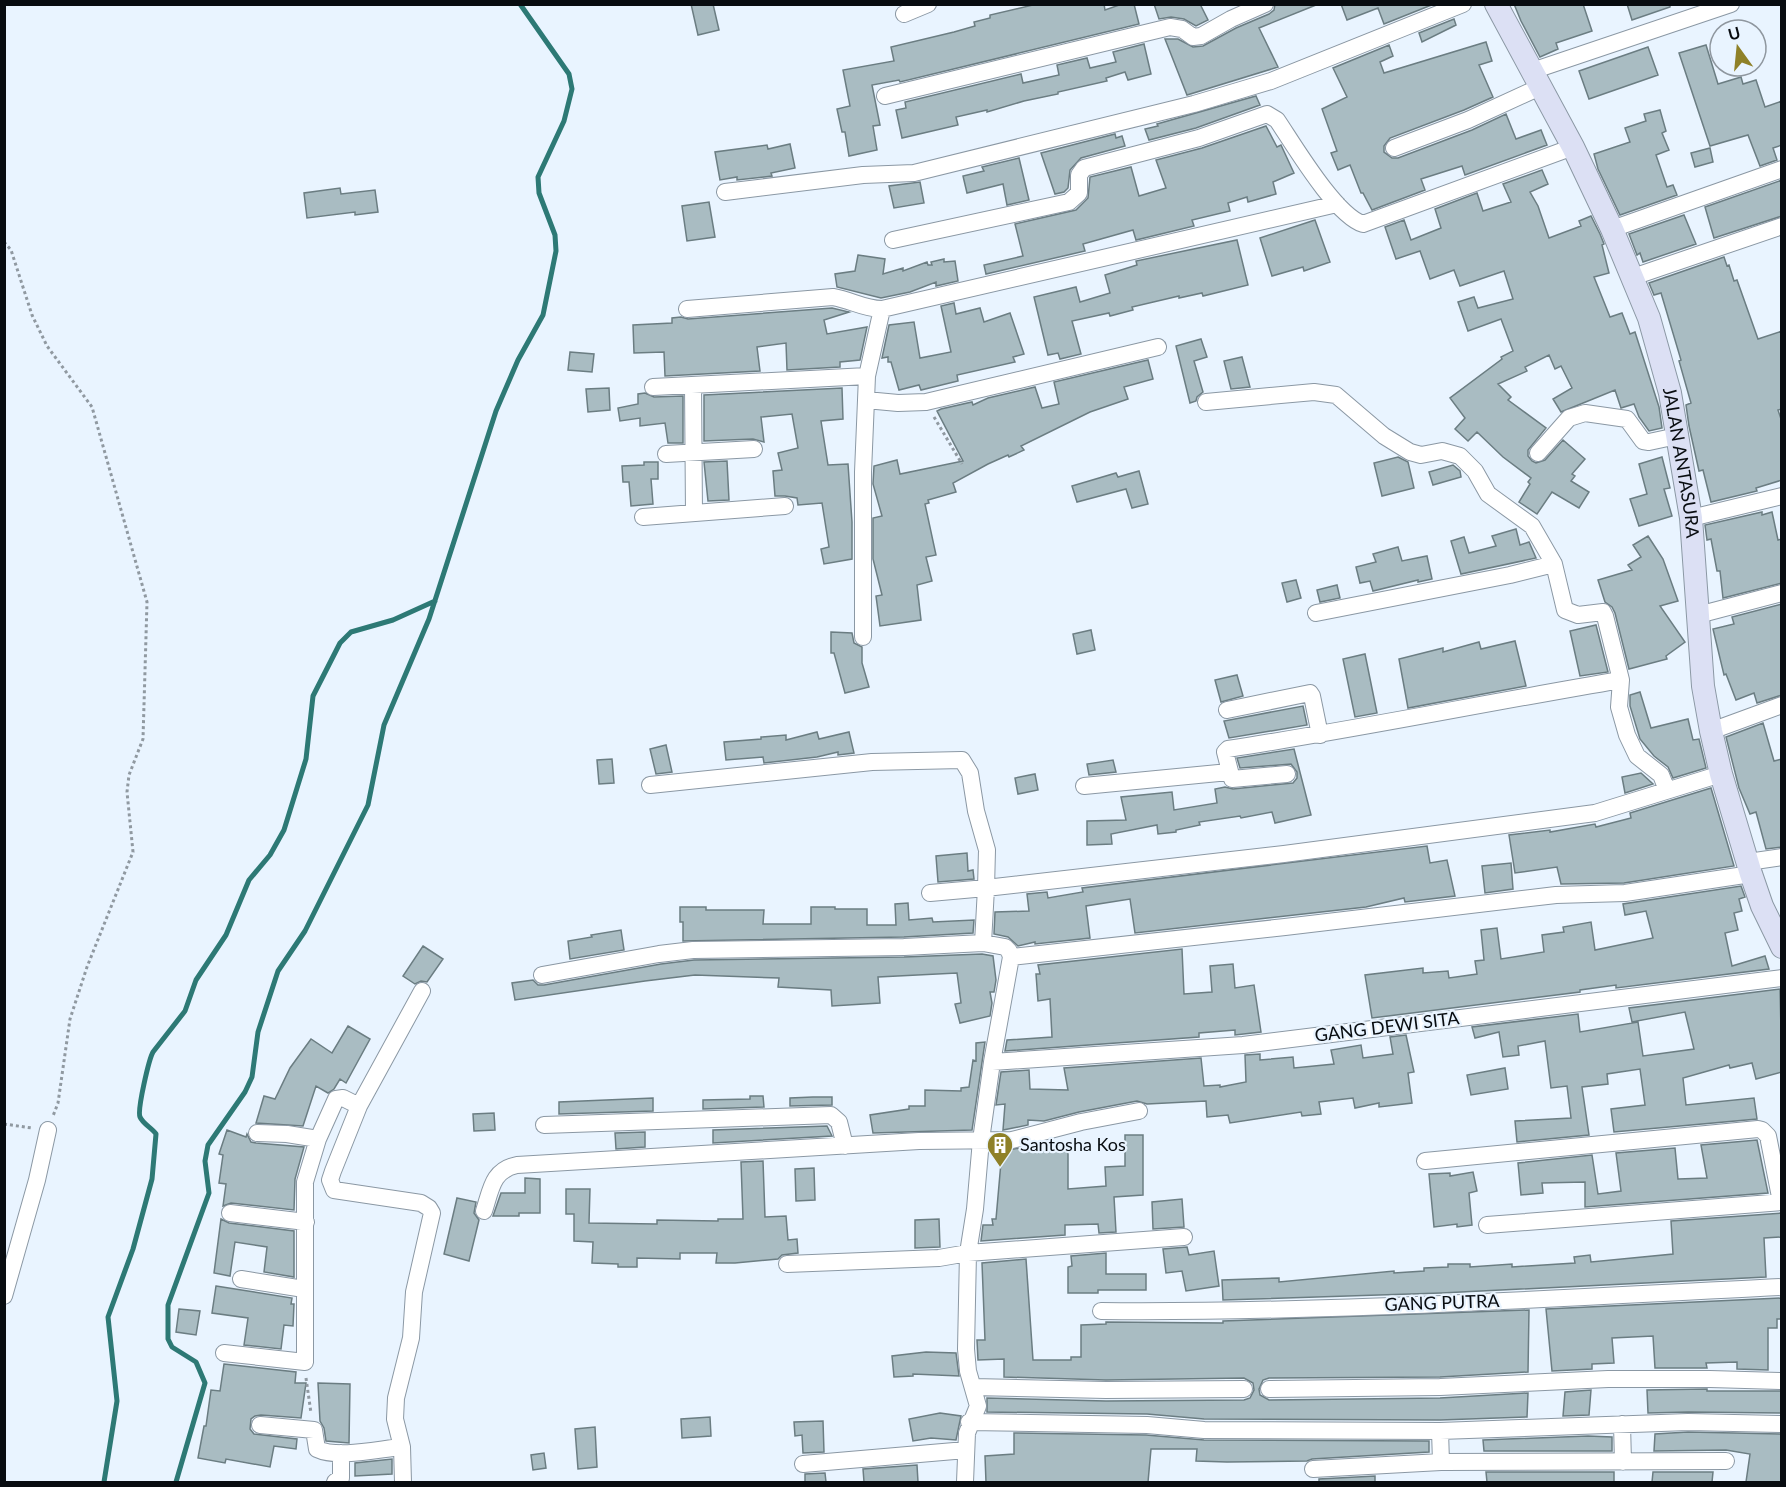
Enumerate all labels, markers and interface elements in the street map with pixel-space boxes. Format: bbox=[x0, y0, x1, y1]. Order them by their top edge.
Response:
north arrow bbox=[1708, 18, 1768, 78]
text: U bbox=[1726, 22, 1742, 44]
street label: JALAN ANTASURA bbox=[1659, 384, 1704, 540]
street label: GANG DEWI SITA bbox=[1313, 1006, 1461, 1046]
building icon: Santosha Kos bbox=[985, 1130, 1015, 1168]
place label: Santosha Kos bbox=[1020, 1133, 1126, 1155]
street label: GANG PUTRA bbox=[1384, 1289, 1501, 1315]

